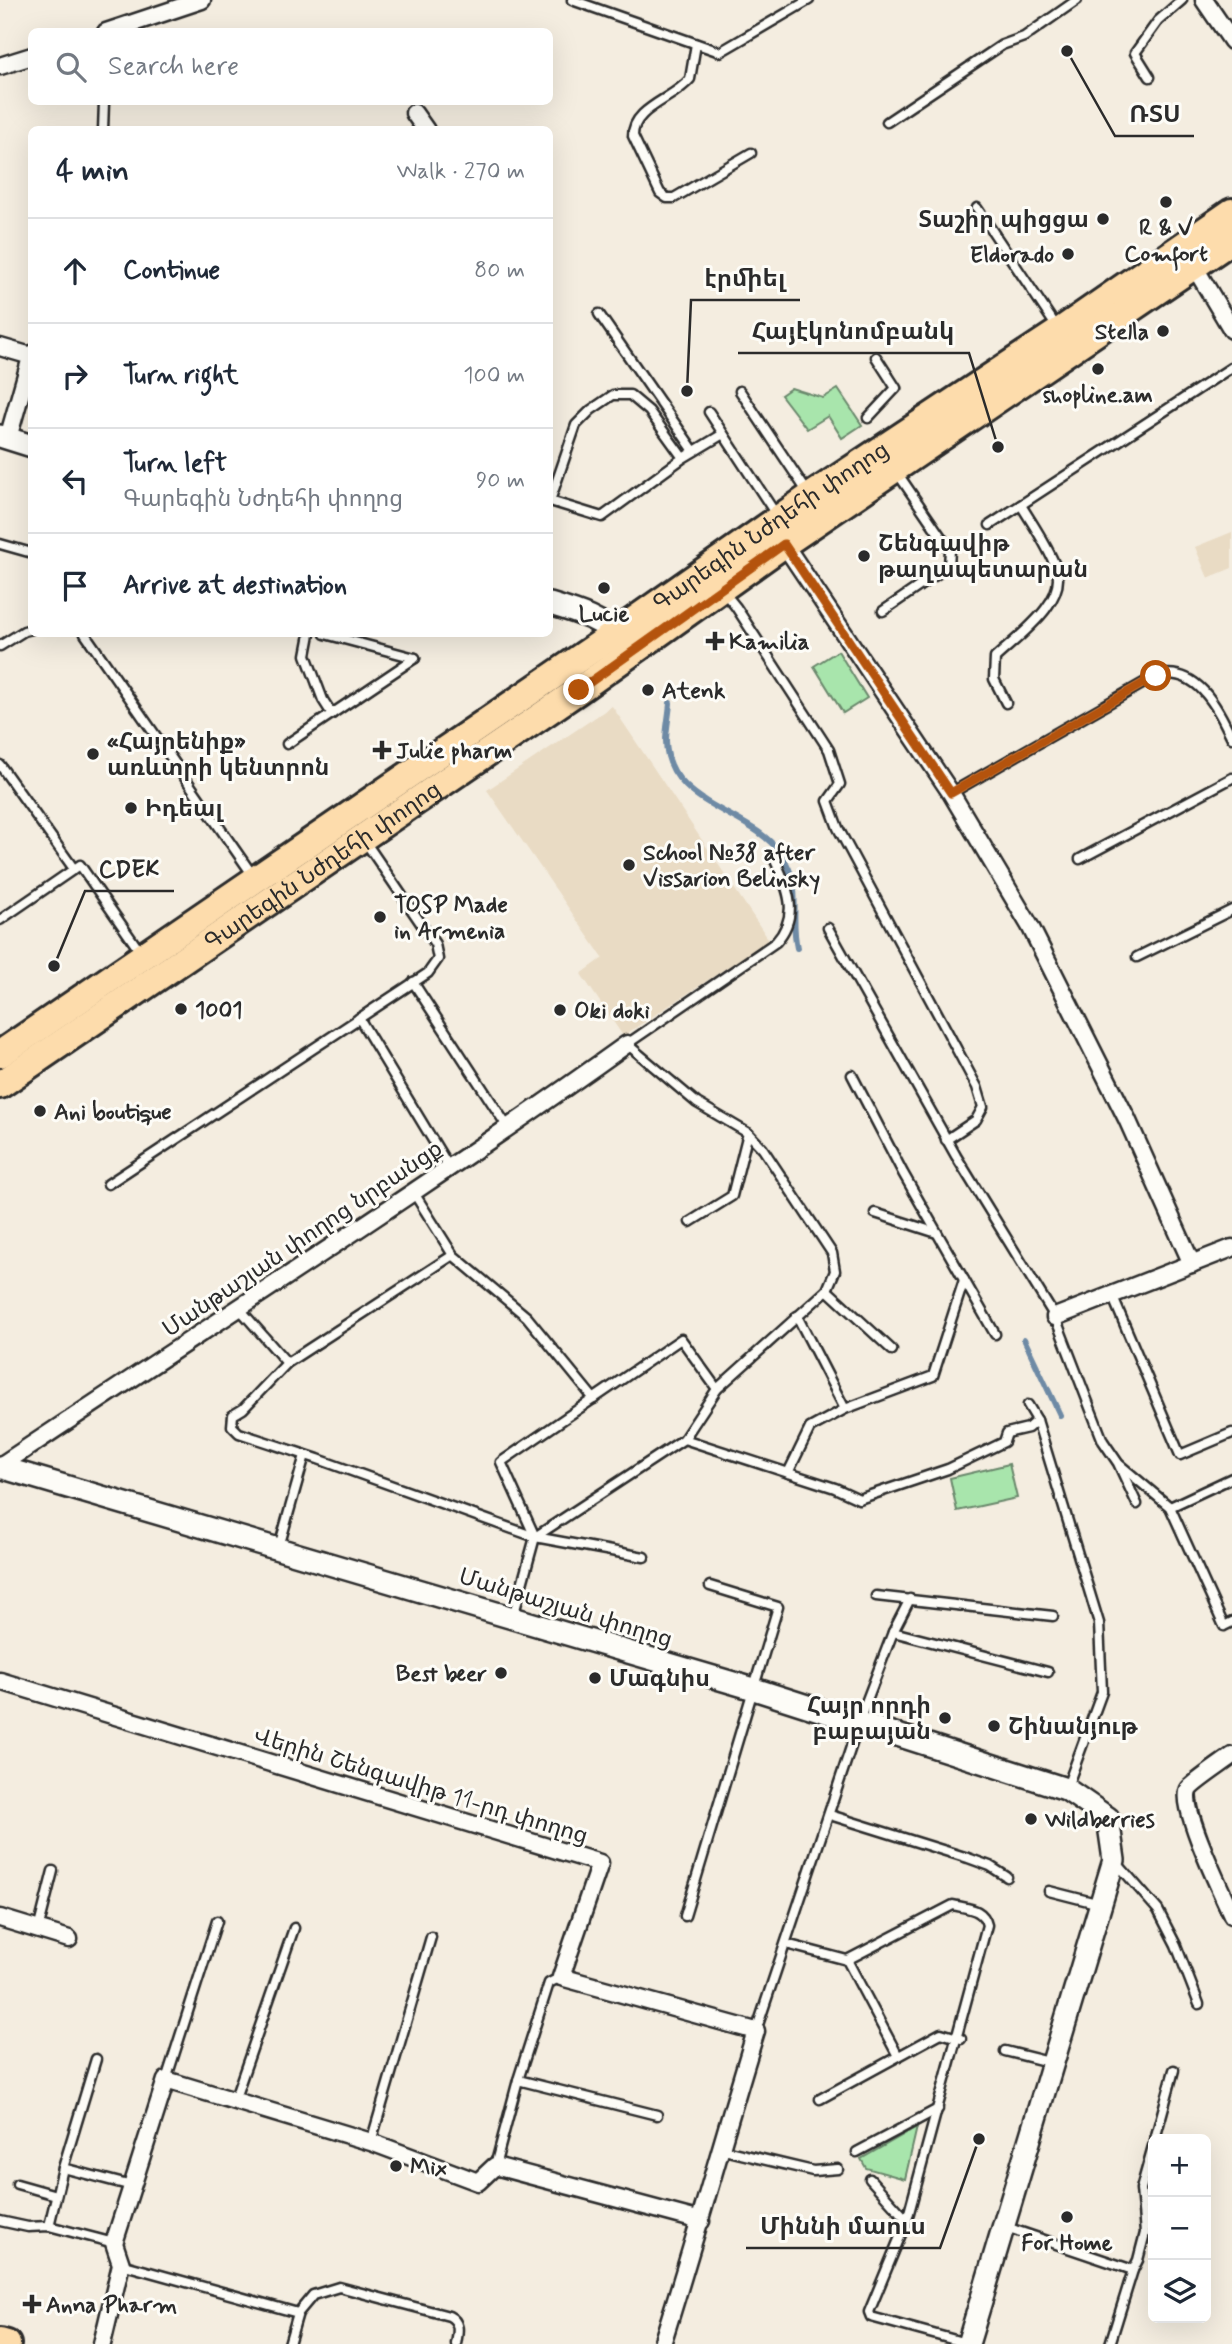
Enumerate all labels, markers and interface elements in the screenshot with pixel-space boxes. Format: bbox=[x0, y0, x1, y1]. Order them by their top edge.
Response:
search box bbox=[28, 28, 553, 105]
icon: search bbox=[52, 48, 90, 86]
text: Search here bbox=[108, 50, 239, 84]
callout: ՌՏՍ bbox=[1115, 91, 1194, 136]
text: ՌՏՍ bbox=[1129, 100, 1181, 131]
text: 4 min bbox=[56, 152, 129, 191]
text: Walk · 270 m bbox=[396, 157, 525, 187]
marker: R & V Comfort bbox=[1158, 194, 1174, 210]
place label: Տաշիր պիցցա bbox=[918, 206, 1089, 236]
marker: Տաշիր պիցցա bbox=[1095, 211, 1111, 227]
place label: R & V Comfort bbox=[1124, 214, 1208, 271]
place label: Eldorado bbox=[970, 241, 1054, 271]
marker: Eldorado bbox=[1060, 246, 1076, 262]
icon: ahead bbox=[56, 252, 94, 290]
text: Continue bbox=[123, 254, 220, 288]
callout: էրմիել bbox=[691, 255, 800, 300]
text: 80 m bbox=[474, 256, 525, 286]
text: էրմիել bbox=[704, 264, 787, 295]
callout: Հայէկոնոմբանկ bbox=[738, 308, 969, 353]
text: Հայէկոնոմբանկ bbox=[751, 317, 955, 348]
place label: Stella bbox=[1095, 318, 1149, 348]
marker: Stella bbox=[1155, 323, 1171, 339]
icon: right bbox=[56, 357, 94, 395]
text: Turn right bbox=[123, 359, 239, 393]
text: 100 m bbox=[463, 361, 525, 391]
marker: shopline.am bbox=[1090, 361, 1106, 377]
place label: shopline.am bbox=[1042, 381, 1153, 411]
street label: Գարեգին Նժդեհի փողոց bbox=[648, 436, 895, 619]
text: Turn left bbox=[123, 447, 227, 481]
icon: left bbox=[56, 462, 94, 500]
text: 90 m bbox=[476, 466, 525, 496]
text: Գարեգին Նժդեհի փողոց bbox=[123, 485, 403, 515]
place label: Շենգավիթ թաղապետարան bbox=[878, 530, 1088, 586]
marker: Շենգավիթ թաղապետարան bbox=[856, 548, 872, 564]
icon: arrive bbox=[56, 567, 94, 605]
text: Arrive at destination bbox=[123, 569, 347, 603]
marker: Lucie bbox=[596, 580, 612, 596]
place label: Lucie bbox=[579, 600, 629, 630]
place label: Kamilia bbox=[729, 628, 810, 658]
marker: Kamilia bbox=[707, 633, 723, 649]
route start bbox=[1140, 660, 1171, 691]
route end bbox=[563, 674, 594, 705]
place label: Atenk bbox=[662, 677, 726, 707]
marker: Atenk bbox=[640, 682, 656, 698]
place label: «Հայրենիք» առևտրի կենտրոն bbox=[107, 728, 330, 784]
place label: Julie pharm bbox=[396, 737, 512, 767]
marker: Julie pharm bbox=[374, 742, 390, 758]
marker: «Հայրենիք» առևտրի կենտրոն bbox=[85, 746, 101, 762]
street label: Գարեգին Նժդեհի փողոց bbox=[199, 776, 447, 958]
place label: Իդեալ bbox=[145, 795, 224, 825]
marker: Իդեալ bbox=[123, 800, 139, 816]
place label: School №38 after Vissarion Belinsky bbox=[643, 839, 820, 895]
callout: CDEK bbox=[85, 846, 174, 891]
text: CDEK bbox=[99, 855, 159, 886]
marker: School №38 after Vissarion Belinsky bbox=[621, 857, 637, 873]
place label: TOSP Made in Armenia bbox=[394, 891, 508, 947]
marker: TOSP Made in Armenia bbox=[372, 909, 388, 925]
place label: 1001 bbox=[195, 996, 243, 1026]
place label: Oki doki bbox=[574, 997, 650, 1027]
marker: 1001 bbox=[173, 1001, 189, 1017]
marker: Oki doki bbox=[552, 1002, 568, 1018]
place label: Ani boutique bbox=[54, 1098, 172, 1128]
marker: Ani boutique bbox=[32, 1103, 48, 1119]
street label: Մանթաշյան փողոց նրբանցք bbox=[157, 1134, 449, 1345]
street label: Մանթաշյան փողոց bbox=[455, 1562, 676, 1656]
place label: Best beer bbox=[396, 1660, 487, 1690]
marker: Best beer bbox=[493, 1665, 509, 1681]
place label: Մագնիս bbox=[609, 1665, 710, 1695]
marker: Մագնիս bbox=[587, 1670, 603, 1686]
place label: Հայր որդի բաբայան bbox=[807, 1692, 931, 1748]
marker: Հայր որդի բաբայան bbox=[937, 1710, 953, 1726]
place label: Շինանյութ bbox=[1008, 1713, 1139, 1743]
marker: Շինանյութ bbox=[986, 1718, 1002, 1734]
street label: Վերին Շենգավիթ 11-րդ փողոց bbox=[249, 1722, 591, 1852]
place label: Wildberries bbox=[1044, 1806, 1155, 1836]
marker: Wildberries bbox=[1023, 1811, 1039, 1827]
map controls bbox=[1148, 2134, 1211, 2323]
button: + bbox=[1148, 2134, 1211, 2197]
place label: Mix bbox=[410, 2153, 447, 2183]
marker: Mix bbox=[388, 2158, 404, 2174]
button: − bbox=[1148, 2197, 1211, 2260]
callout: Միննի մաուս bbox=[746, 2203, 940, 2248]
marker: For Home bbox=[1059, 2209, 1075, 2225]
text: Միննի մաուս bbox=[760, 2212, 926, 2243]
place label: For Home bbox=[1021, 2229, 1113, 2259]
button: layers bbox=[1148, 2260, 1211, 2323]
place label: Anna Pharm bbox=[46, 2291, 177, 2321]
marker: Anna Pharm bbox=[24, 2296, 40, 2312]

